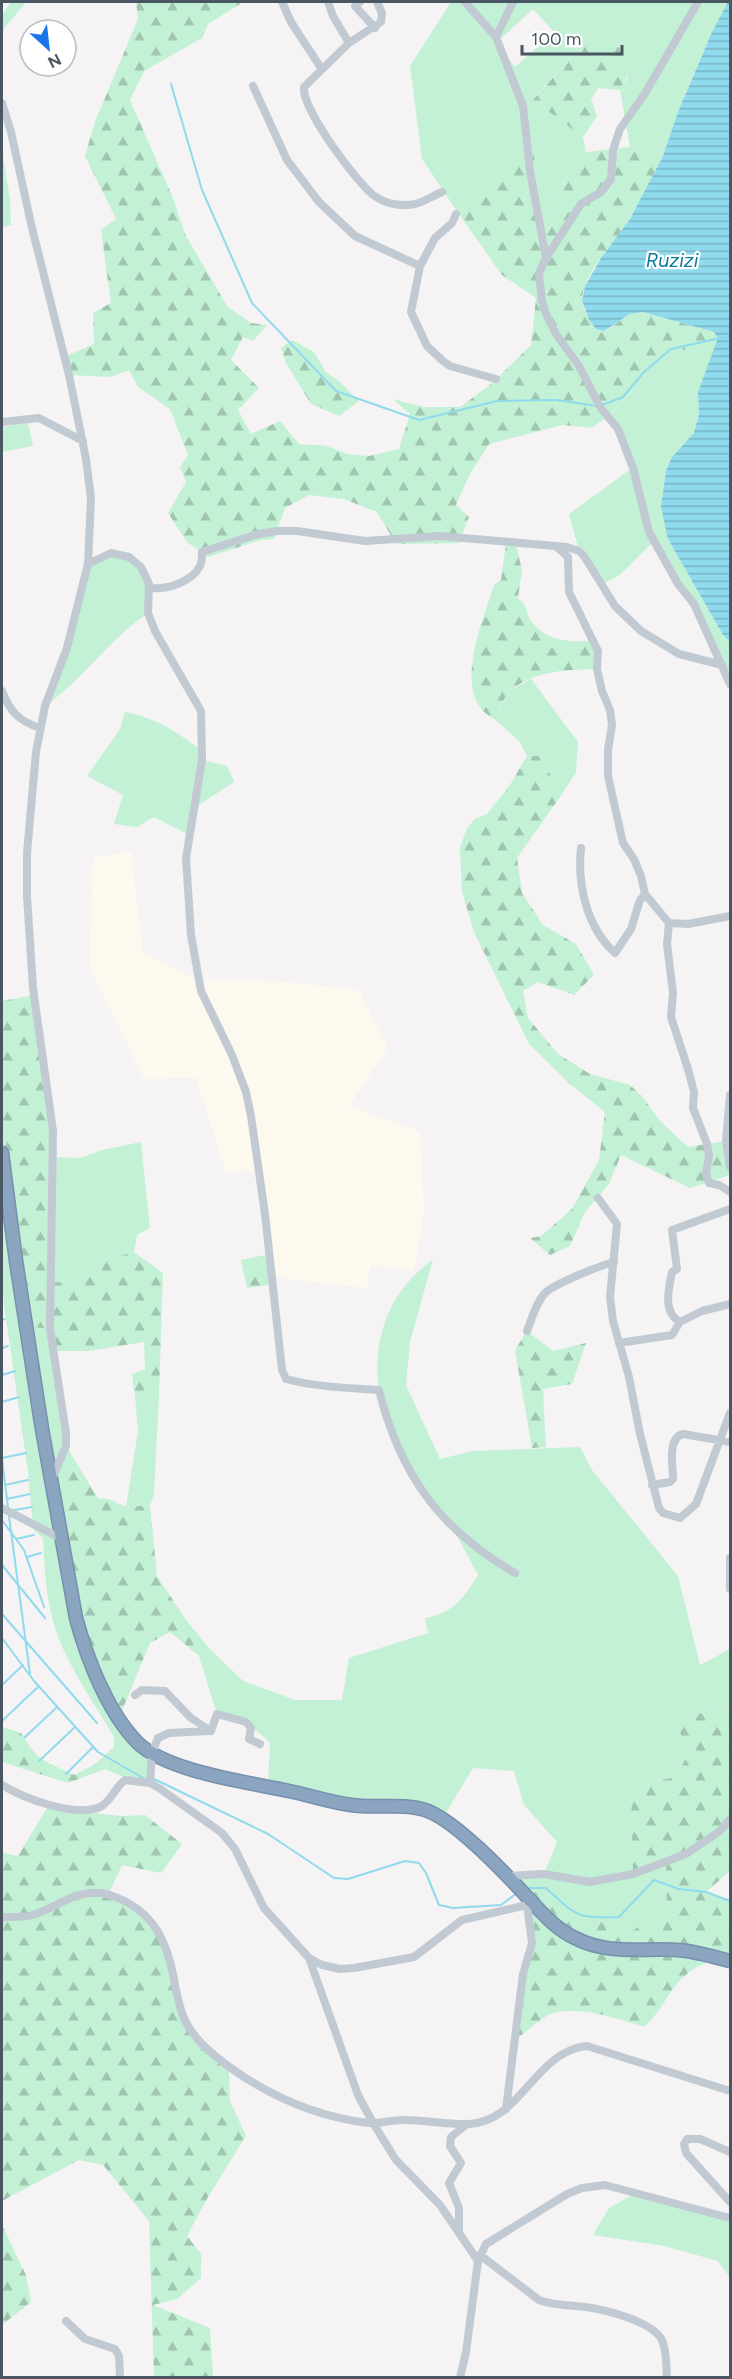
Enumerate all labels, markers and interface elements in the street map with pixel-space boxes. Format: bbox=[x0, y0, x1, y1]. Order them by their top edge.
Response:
north arrow bbox=[18, 18, 78, 78]
scale bar bbox=[522, 18, 622, 56]
text: 100 m bbox=[531, 28, 581, 50]
text: N bbox=[45, 50, 64, 72]
water label: Ruzizi bbox=[646, 248, 699, 272]

